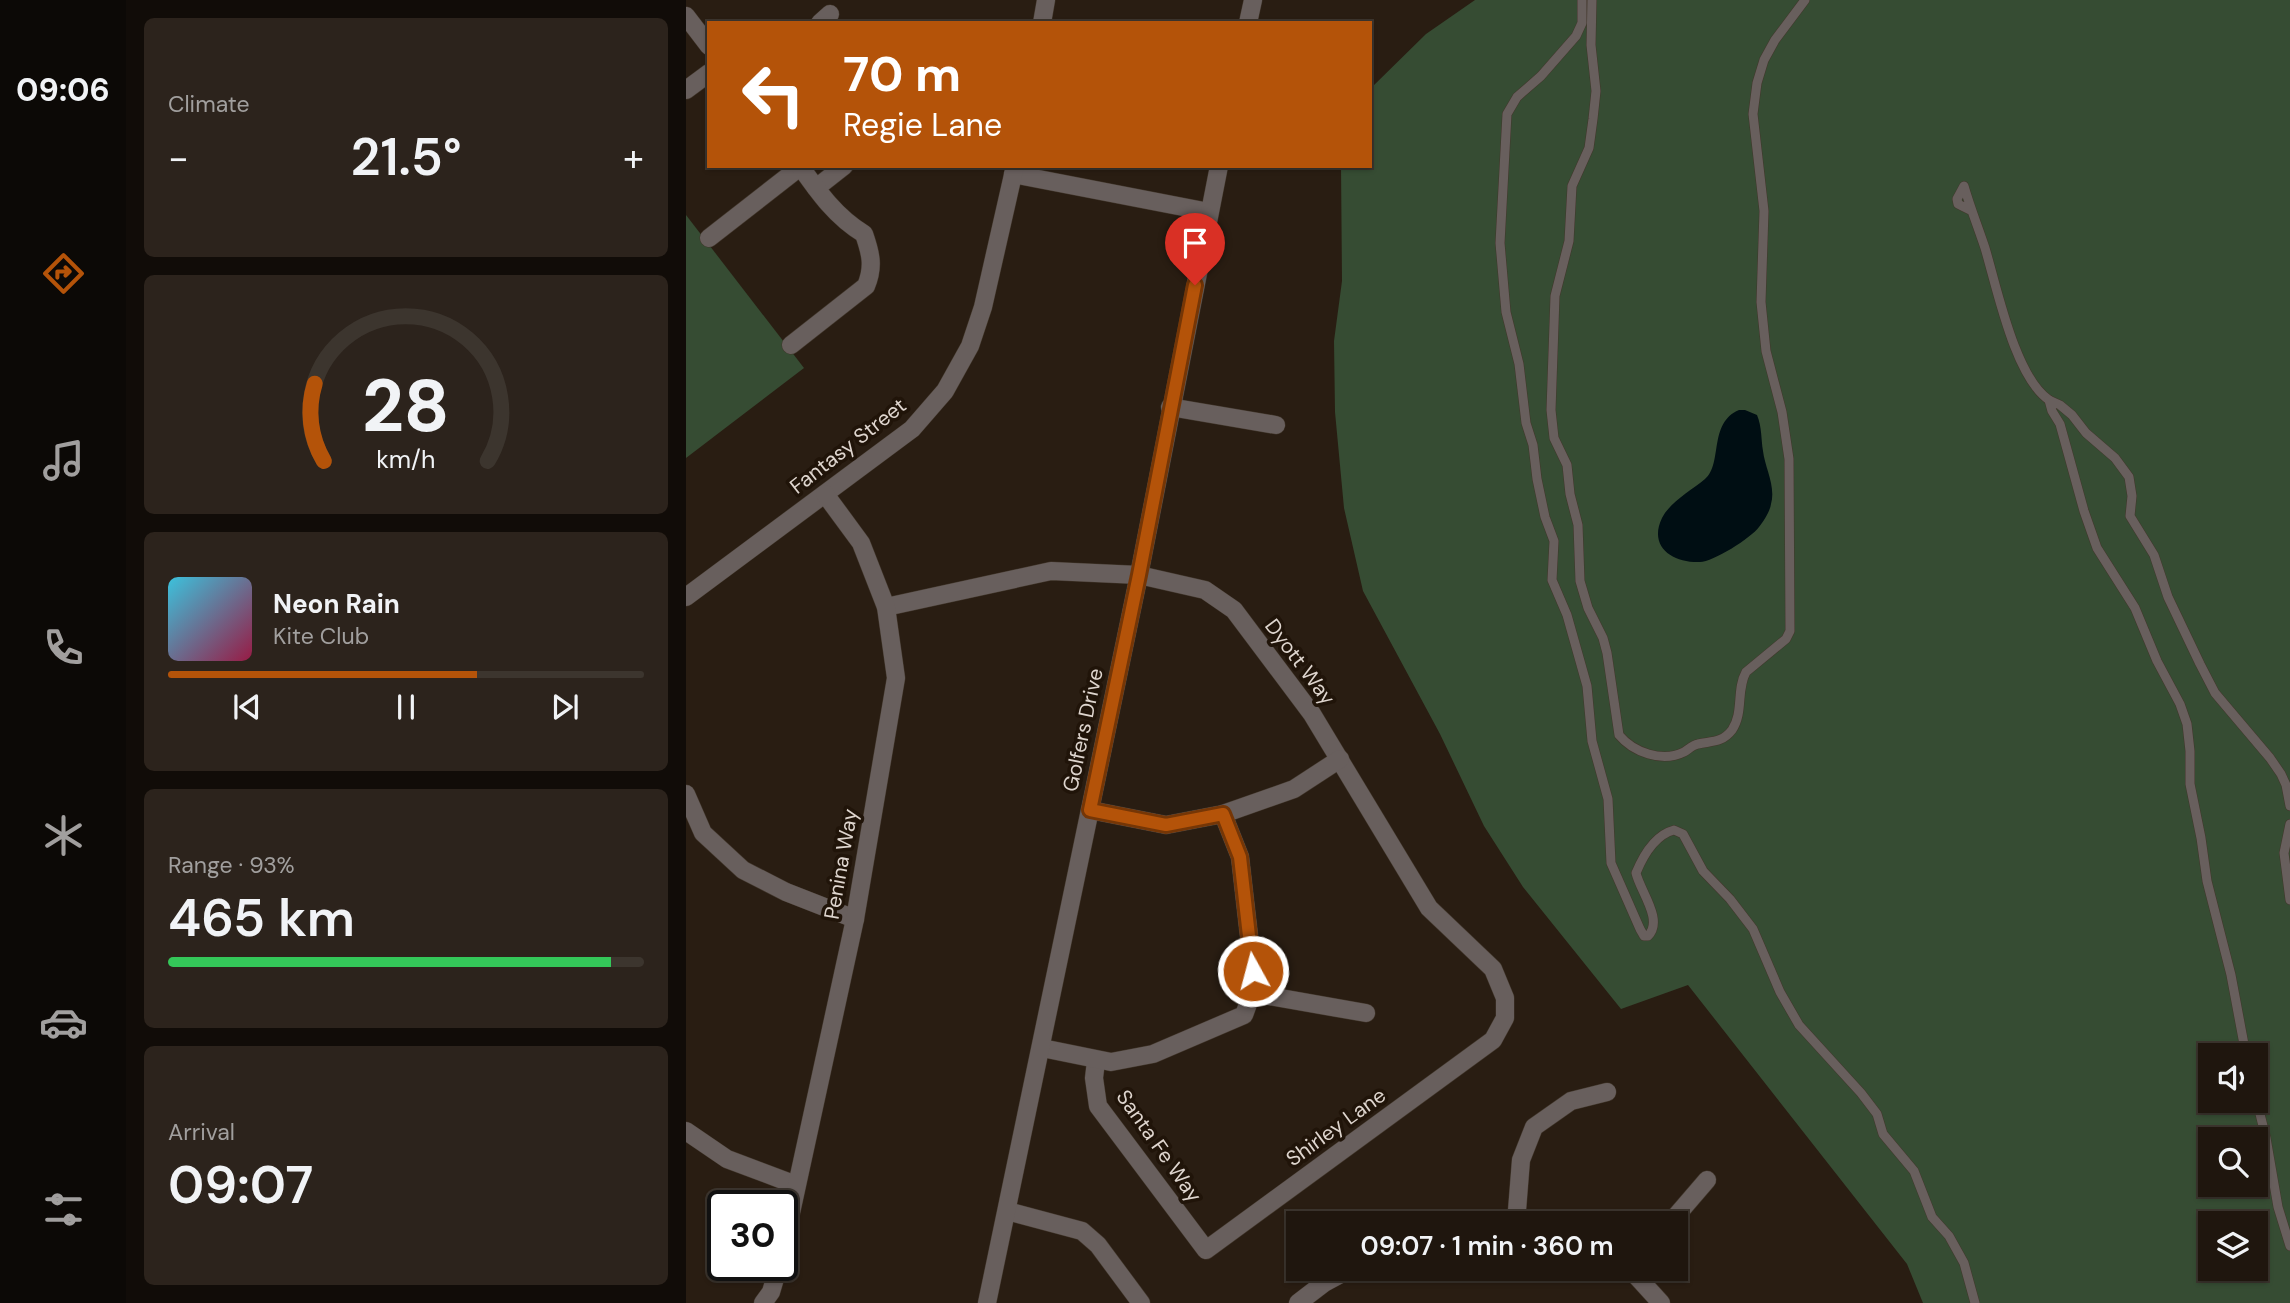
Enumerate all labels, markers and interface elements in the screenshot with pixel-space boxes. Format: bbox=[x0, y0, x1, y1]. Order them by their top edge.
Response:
text: 70 m bbox=[843, 42, 961, 106]
icon: left bbox=[728, 49, 819, 140]
text: 09:06 bbox=[16, 69, 110, 111]
text: Climate bbox=[168, 89, 250, 119]
text: Regie Lane bbox=[843, 104, 1002, 146]
text: 21.5° bbox=[350, 123, 462, 191]
text: − bbox=[168, 133, 189, 183]
text: + bbox=[623, 133, 644, 183]
pin bbox=[1165, 213, 1225, 285]
icon: arrive bbox=[1176, 224, 1214, 262]
icon: directions bbox=[39, 249, 88, 298]
text: 28 bbox=[362, 359, 450, 454]
street label: Fantasy Street bbox=[784, 392, 912, 500]
icon: music bbox=[39, 436, 88, 485]
text: km/h bbox=[376, 442, 436, 475]
text: Neon Rain bbox=[273, 587, 400, 621]
street label: Dyott Way bbox=[1258, 613, 1342, 711]
text: Kite Club bbox=[273, 621, 369, 651]
icon: phone bbox=[39, 623, 88, 672]
street label: Golfers Drive bbox=[1056, 666, 1110, 794]
icon: previous bbox=[228, 688, 266, 726]
icon: pause bbox=[387, 688, 425, 726]
icon: next bbox=[546, 688, 584, 726]
street label: Penina Way bbox=[818, 806, 865, 921]
icon: climate bbox=[39, 811, 88, 860]
text: Range · 93% bbox=[168, 850, 295, 880]
text: 465 km bbox=[168, 884, 355, 952]
position arrow bbox=[1216, 934, 1290, 1008]
icon: car bbox=[39, 998, 88, 1047]
map controls bbox=[2198, 1043, 2268, 1281]
button: sound bbox=[2198, 1043, 2268, 1113]
street label: Shirley Lane bbox=[1280, 1081, 1392, 1173]
street label: Santa Fe Way bbox=[1110, 1084, 1208, 1208]
text: Arrival bbox=[168, 1117, 235, 1147]
button: search bbox=[2198, 1127, 2268, 1197]
text: 09:07 bbox=[168, 1151, 313, 1219]
icon: filters bbox=[39, 1185, 88, 1234]
speed limit sign: 30 bbox=[707, 1190, 798, 1281]
button: layers bbox=[2198, 1211, 2268, 1281]
text: 09:07 · 1 min · 360 m bbox=[1361, 1229, 1613, 1263]

